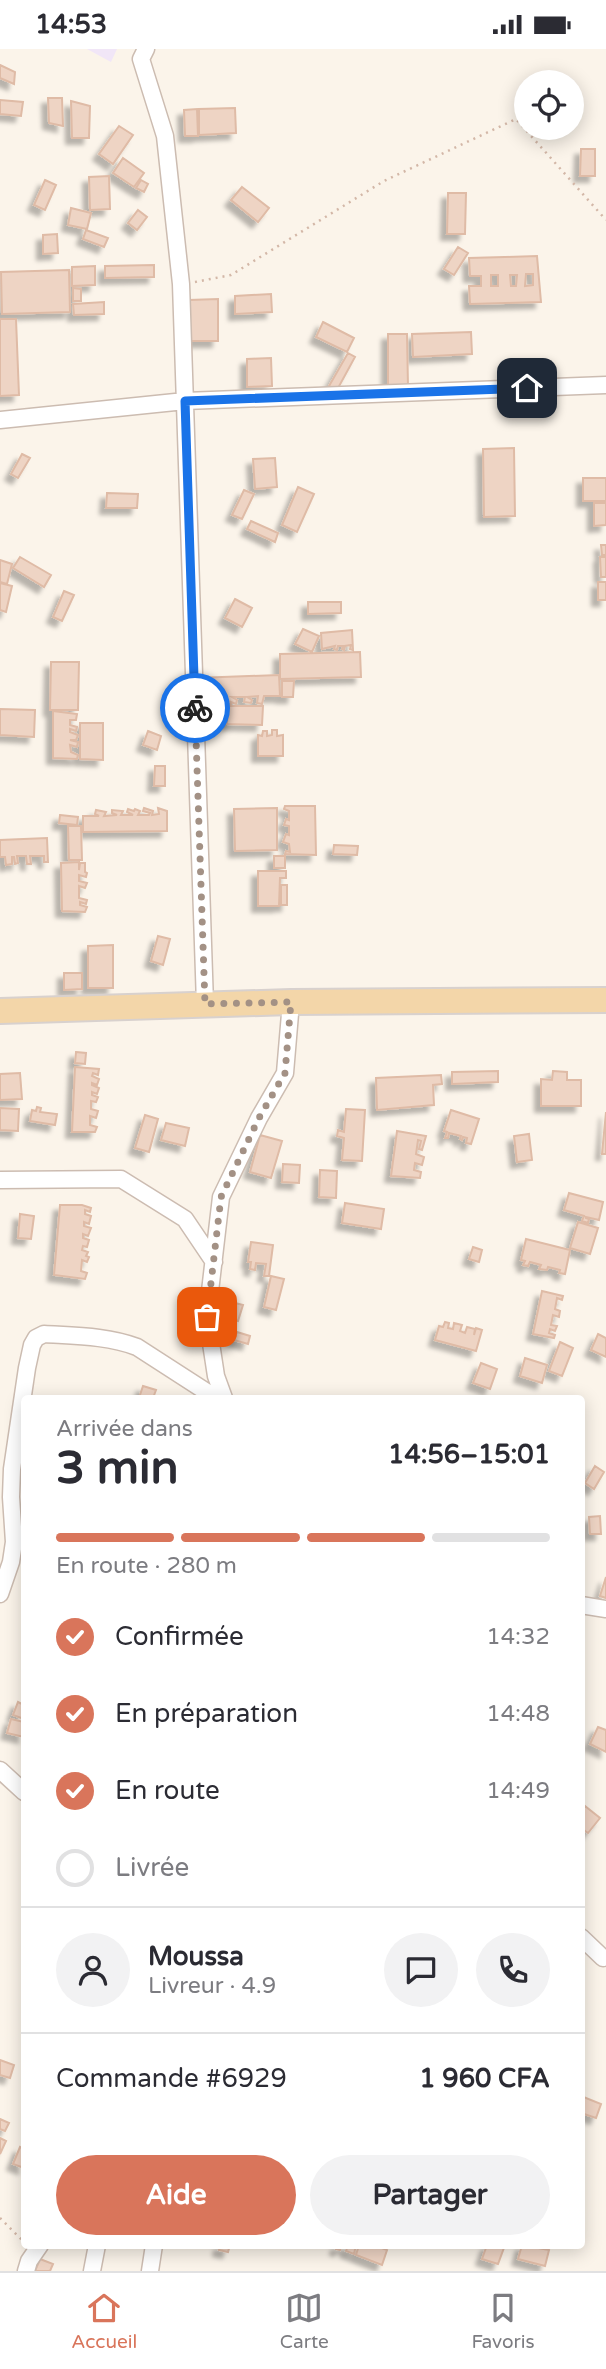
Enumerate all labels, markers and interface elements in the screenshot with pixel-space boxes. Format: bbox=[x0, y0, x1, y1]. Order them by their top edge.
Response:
text: 14:53 bbox=[35, 9, 107, 40]
map controls bbox=[514, 70, 584, 140]
button: locate bbox=[514, 70, 584, 140]
pin bbox=[497, 358, 557, 418]
icon: home bbox=[508, 369, 546, 407]
courier bbox=[160, 673, 230, 743]
icon: bike bbox=[176, 689, 214, 727]
pin bbox=[177, 1287, 237, 1347]
icon: bag bbox=[188, 1298, 226, 1336]
text: Arrivée dans bbox=[56, 1415, 193, 1443]
text: 14:56–15:01 bbox=[388, 1439, 550, 1470]
text: 3 min bbox=[56, 1441, 179, 1496]
text: En route · 280 m bbox=[56, 1552, 237, 1580]
icon: check bbox=[56, 1618, 94, 1656]
text: Confirmée bbox=[115, 1621, 244, 1652]
text: 14:32 bbox=[486, 1623, 550, 1651]
icon: check bbox=[56, 1695, 94, 1733]
text: En préparation bbox=[115, 1698, 298, 1729]
text: 14:48 bbox=[486, 1700, 550, 1728]
icon: check bbox=[56, 1772, 94, 1810]
text: En route bbox=[115, 1775, 220, 1806]
text: 14:49 bbox=[486, 1777, 550, 1805]
text: Livrée bbox=[115, 1852, 189, 1883]
button: person bbox=[56, 1933, 130, 2007]
button: chat bbox=[384, 1933, 458, 2007]
button: phone bbox=[476, 1933, 550, 2007]
text: Moussa bbox=[148, 1941, 244, 1972]
text: Livreur · 4.9 bbox=[148, 1972, 276, 2000]
text: Commande #6929 bbox=[56, 2063, 287, 2094]
text: 1 960 CFA bbox=[419, 2063, 550, 2094]
button: Aide bbox=[56, 2155, 296, 2235]
button: Partager bbox=[310, 2155, 550, 2235]
tab: Accueil bbox=[71, 2289, 137, 2353]
tab: Carte bbox=[280, 2289, 329, 2353]
tab: Favoris bbox=[471, 2289, 535, 2353]

